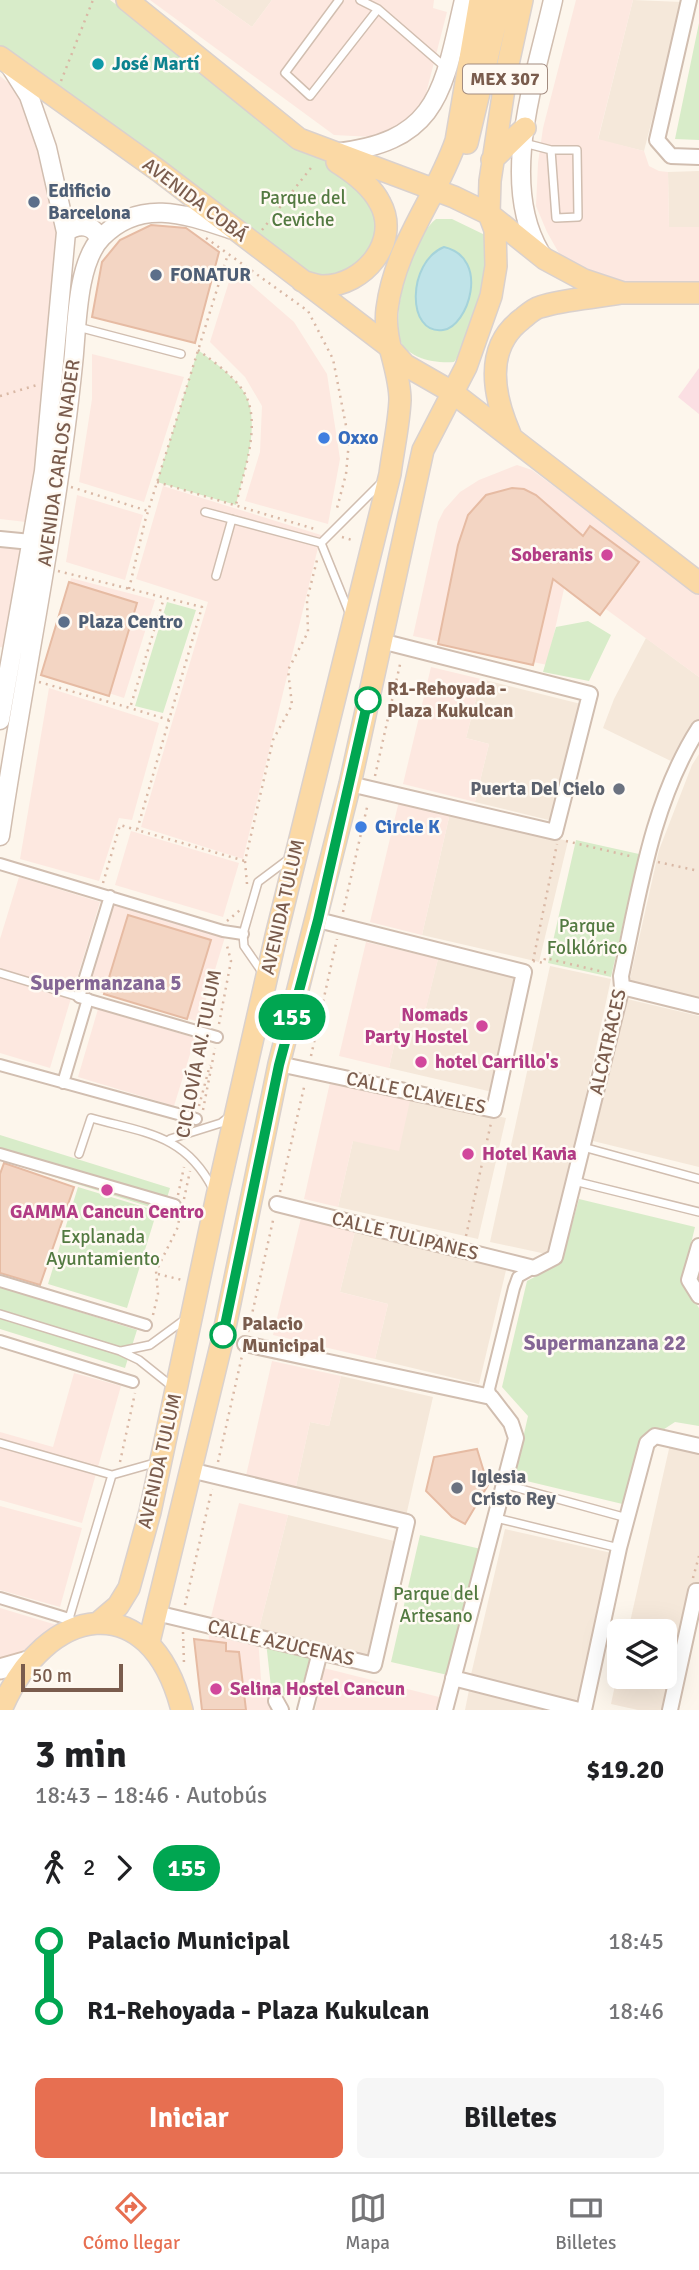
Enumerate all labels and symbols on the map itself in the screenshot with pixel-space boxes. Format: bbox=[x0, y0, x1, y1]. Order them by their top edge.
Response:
place label: José Martí bbox=[112, 52, 200, 76]
marker: José Martí bbox=[90, 56, 106, 72]
road number: MEX 307 bbox=[463, 64, 547, 94]
street label: AVENIDA COBÁ bbox=[138, 153, 253, 248]
place label: Edificio Barcelona bbox=[48, 179, 131, 225]
park label: Parque del Ceviche bbox=[260, 186, 346, 232]
marker: Edificio Barcelona bbox=[26, 194, 42, 210]
place label: FONATUR bbox=[170, 263, 251, 287]
marker: FONATUR bbox=[148, 267, 164, 283]
street label: AVENIDA CARLOS NADER bbox=[33, 358, 85, 568]
place label: Oxxo bbox=[338, 426, 378, 450]
marker: Oxxo bbox=[316, 430, 332, 446]
place label: Soberanis bbox=[511, 543, 593, 567]
marker: Soberanis bbox=[599, 547, 615, 563]
place label: Plaza Centro bbox=[78, 610, 183, 634]
marker: Plaza Centro bbox=[56, 614, 72, 630]
place label: R1-Rehoyada - Plaza Kukulcan bbox=[387, 677, 513, 723]
marker: R1-Rehoyada - Plaza Kukulcan bbox=[355, 687, 381, 713]
place label: Puerta Del Cielo bbox=[470, 777, 605, 801]
marker: Puerta Del Cielo bbox=[611, 781, 627, 797]
place label: Circle K bbox=[375, 815, 440, 839]
marker: Circle K bbox=[353, 819, 369, 835]
street label: AVENIDA TULUM bbox=[256, 837, 310, 977]
park label: Parque Folklórico bbox=[547, 914, 627, 960]
street label: CICLOVÍA AV. TULUM bbox=[171, 968, 227, 1140]
district label: Supermanzana 5 bbox=[31, 970, 181, 996]
street label: ALCATRACES bbox=[584, 987, 632, 1097]
line badge: 155 bbox=[252, 994, 332, 1040]
place label: Nomads Party Hostel bbox=[365, 1003, 468, 1049]
marker: Nomads Party Hostel bbox=[474, 1018, 490, 1034]
place label: hotel Carrillo's bbox=[435, 1050, 558, 1074]
marker: hotel Carrillo's bbox=[413, 1054, 429, 1070]
street label: CALLE CLAVELES bbox=[344, 1066, 488, 1120]
place label: Hotel Kavia bbox=[482, 1142, 577, 1166]
marker: Hotel Kavia bbox=[460, 1146, 476, 1162]
marker: GAMMA Cancun Centro bbox=[99, 1182, 115, 1198]
place label: GAMMA Cancun Centro bbox=[10, 1200, 204, 1224]
street label: CALLE TULIPANES bbox=[329, 1206, 481, 1266]
park label: Explanada Ayuntamiento bbox=[46, 1225, 160, 1271]
place label: Palacio Municipal bbox=[242, 1312, 325, 1358]
marker: Palacio Municipal bbox=[210, 1322, 236, 1348]
district label: Supermanzana 22 bbox=[524, 1330, 686, 1356]
street label: AVENIDA TULUM bbox=[133, 1391, 187, 1531]
place label: Iglesia Cristo Rey bbox=[471, 1465, 556, 1511]
marker: Iglesia Cristo Rey bbox=[449, 1480, 465, 1496]
park label: Parque del Artesano bbox=[393, 1582, 479, 1628]
street label: CALLE AZUCENAS bbox=[205, 1614, 357, 1672]
scale bar bbox=[21, 1661, 122, 1693]
place label: Selina Hostel Cancun bbox=[230, 1677, 405, 1701]
marker: Selina Hostel Cancun bbox=[208, 1681, 224, 1697]

